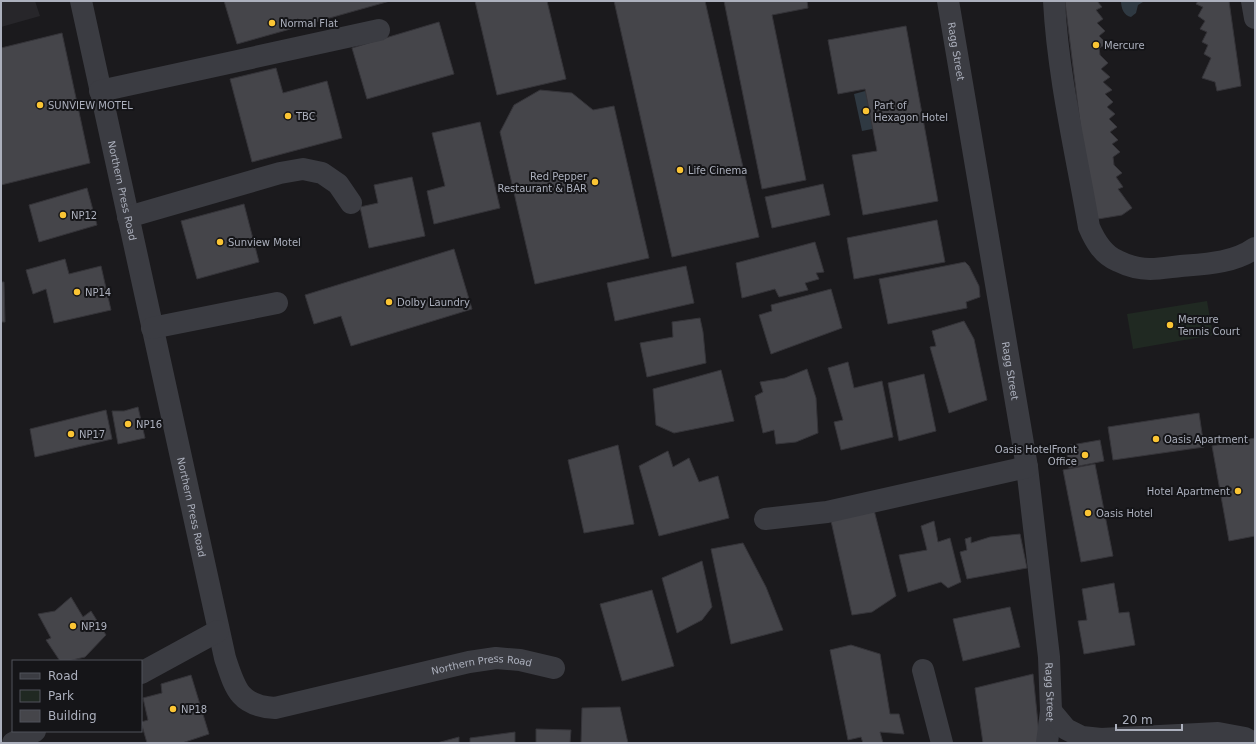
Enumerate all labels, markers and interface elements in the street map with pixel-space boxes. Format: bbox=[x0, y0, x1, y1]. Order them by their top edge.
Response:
marker: Normal Flat bbox=[267, 18, 277, 28]
place label: Normal Flat bbox=[280, 18, 338, 29]
street label: Ragg Street bbox=[946, 21, 966, 82]
marker: Mercure bbox=[1091, 40, 1101, 50]
place label: Mercure bbox=[1104, 40, 1145, 51]
marker: SUNVIEW MOTEL bbox=[35, 100, 45, 110]
place label: SUNVIEW MOTEL bbox=[48, 100, 133, 111]
place label: Part of Hexagon Hotel bbox=[874, 100, 948, 123]
marker: Part of Hexagon Hotel bbox=[861, 106, 871, 116]
marker: TBC bbox=[283, 111, 293, 121]
place label: TBC bbox=[295, 111, 316, 122]
street label: Northern Press Road bbox=[106, 139, 138, 242]
marker: Life Cinema bbox=[675, 165, 685, 175]
place label: Life Cinema bbox=[688, 165, 747, 176]
place label: Red Pepper Restaurant & BAR bbox=[497, 171, 588, 194]
marker: Red Pepper Restaurant & BAR bbox=[590, 177, 600, 187]
marker: NP12 bbox=[58, 210, 68, 220]
place label: NP12 bbox=[71, 210, 97, 221]
marker: Sunview Motel bbox=[215, 237, 225, 247]
place label: Sunview Motel bbox=[228, 237, 301, 248]
marker: NP14 bbox=[72, 287, 82, 297]
place label: NP14 bbox=[85, 287, 111, 298]
marker: Dolby Laundry bbox=[384, 297, 394, 307]
place label: Dolby Laundry bbox=[397, 297, 470, 308]
place label: Mercure Tennis Court bbox=[1177, 314, 1240, 337]
marker: Mercure Tennis Court bbox=[1165, 320, 1175, 330]
street label: Ragg Street bbox=[1000, 341, 1021, 401]
marker: NP16 bbox=[123, 419, 133, 429]
place label: NP16 bbox=[136, 419, 162, 430]
marker: NP17 bbox=[66, 429, 76, 439]
place label: NP17 bbox=[79, 429, 105, 440]
marker: Oasis Apartment bbox=[1151, 434, 1161, 444]
place label: Oasis Apartment bbox=[1164, 434, 1248, 445]
place label: Oasis HotelFront Office bbox=[995, 444, 1077, 467]
marker: Oasis HotelFront Office bbox=[1080, 450, 1090, 460]
street label: Northern Press Road bbox=[175, 456, 208, 558]
place label: Hotel Apartment bbox=[1147, 486, 1230, 497]
marker: Hotel Apartment bbox=[1233, 486, 1243, 496]
marker: Oasis Hotel bbox=[1083, 508, 1093, 518]
place label: Oasis Hotel bbox=[1096, 508, 1153, 519]
marker: NP19 bbox=[68, 621, 78, 631]
place label: NP19 bbox=[81, 621, 107, 632]
street label: Northern Press Road bbox=[430, 653, 533, 677]
legend bbox=[12, 660, 142, 732]
street label: Ragg Street bbox=[1043, 662, 1056, 722]
text: Road bbox=[48, 669, 78, 683]
text: Park bbox=[48, 689, 74, 703]
marker: NP18 bbox=[168, 704, 178, 714]
place label: NP18 bbox=[181, 704, 207, 715]
scale bar bbox=[1116, 706, 1182, 732]
text: Building bbox=[48, 709, 97, 723]
text: 20 m bbox=[1122, 713, 1153, 727]

